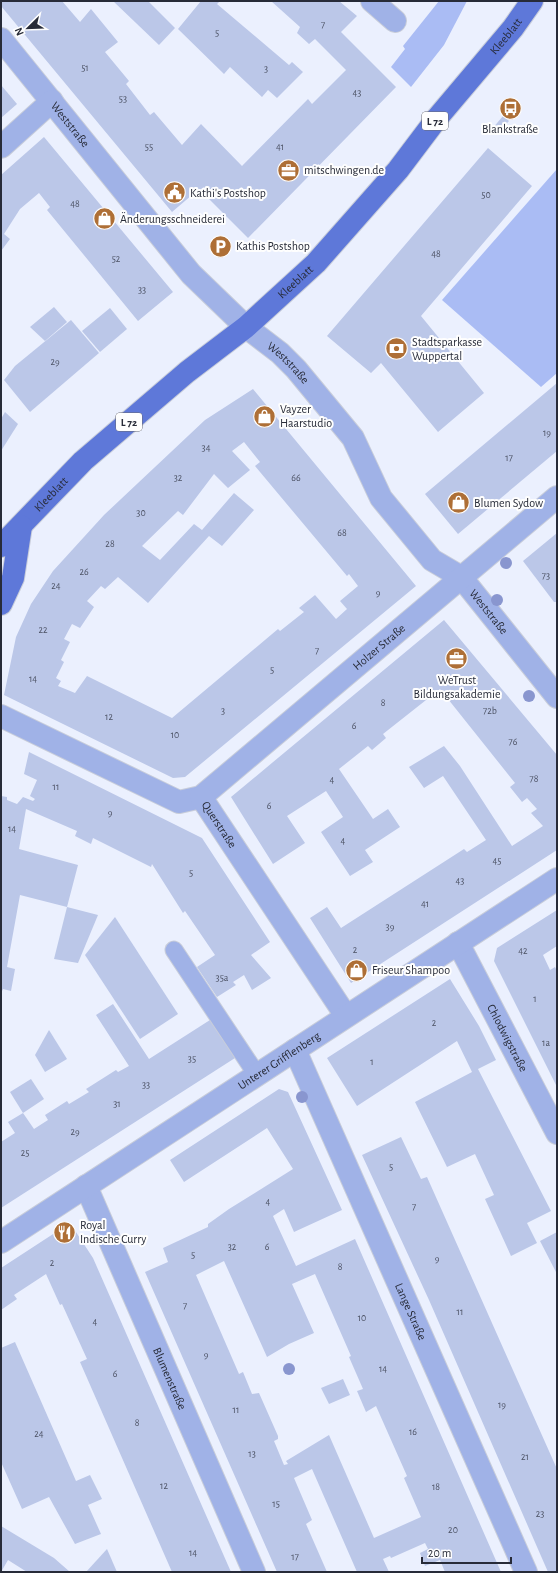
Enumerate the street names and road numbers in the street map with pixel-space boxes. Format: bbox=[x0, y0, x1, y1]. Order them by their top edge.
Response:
street label: Kleeblatt bbox=[488, 16, 524, 57]
street label: Weststraße bbox=[49, 100, 92, 149]
road number: L 72 bbox=[422, 112, 448, 130]
street label: Kleeblatt bbox=[275, 263, 315, 301]
street label: Weststraße bbox=[265, 340, 311, 386]
road number: L 72 bbox=[116, 413, 142, 431]
street label: Kleeblatt bbox=[32, 474, 70, 514]
street label: Weststraße bbox=[467, 587, 510, 636]
street label: Holzer Straße bbox=[351, 622, 407, 672]
street label: Querstraße bbox=[199, 799, 239, 850]
street label: Chlodwigstraße bbox=[485, 1002, 530, 1074]
street label: Unterer Grifflenberg bbox=[236, 1029, 322, 1092]
street label: Lange Straße bbox=[393, 1281, 429, 1342]
street label: Blumenstraße bbox=[151, 1346, 189, 1411]

